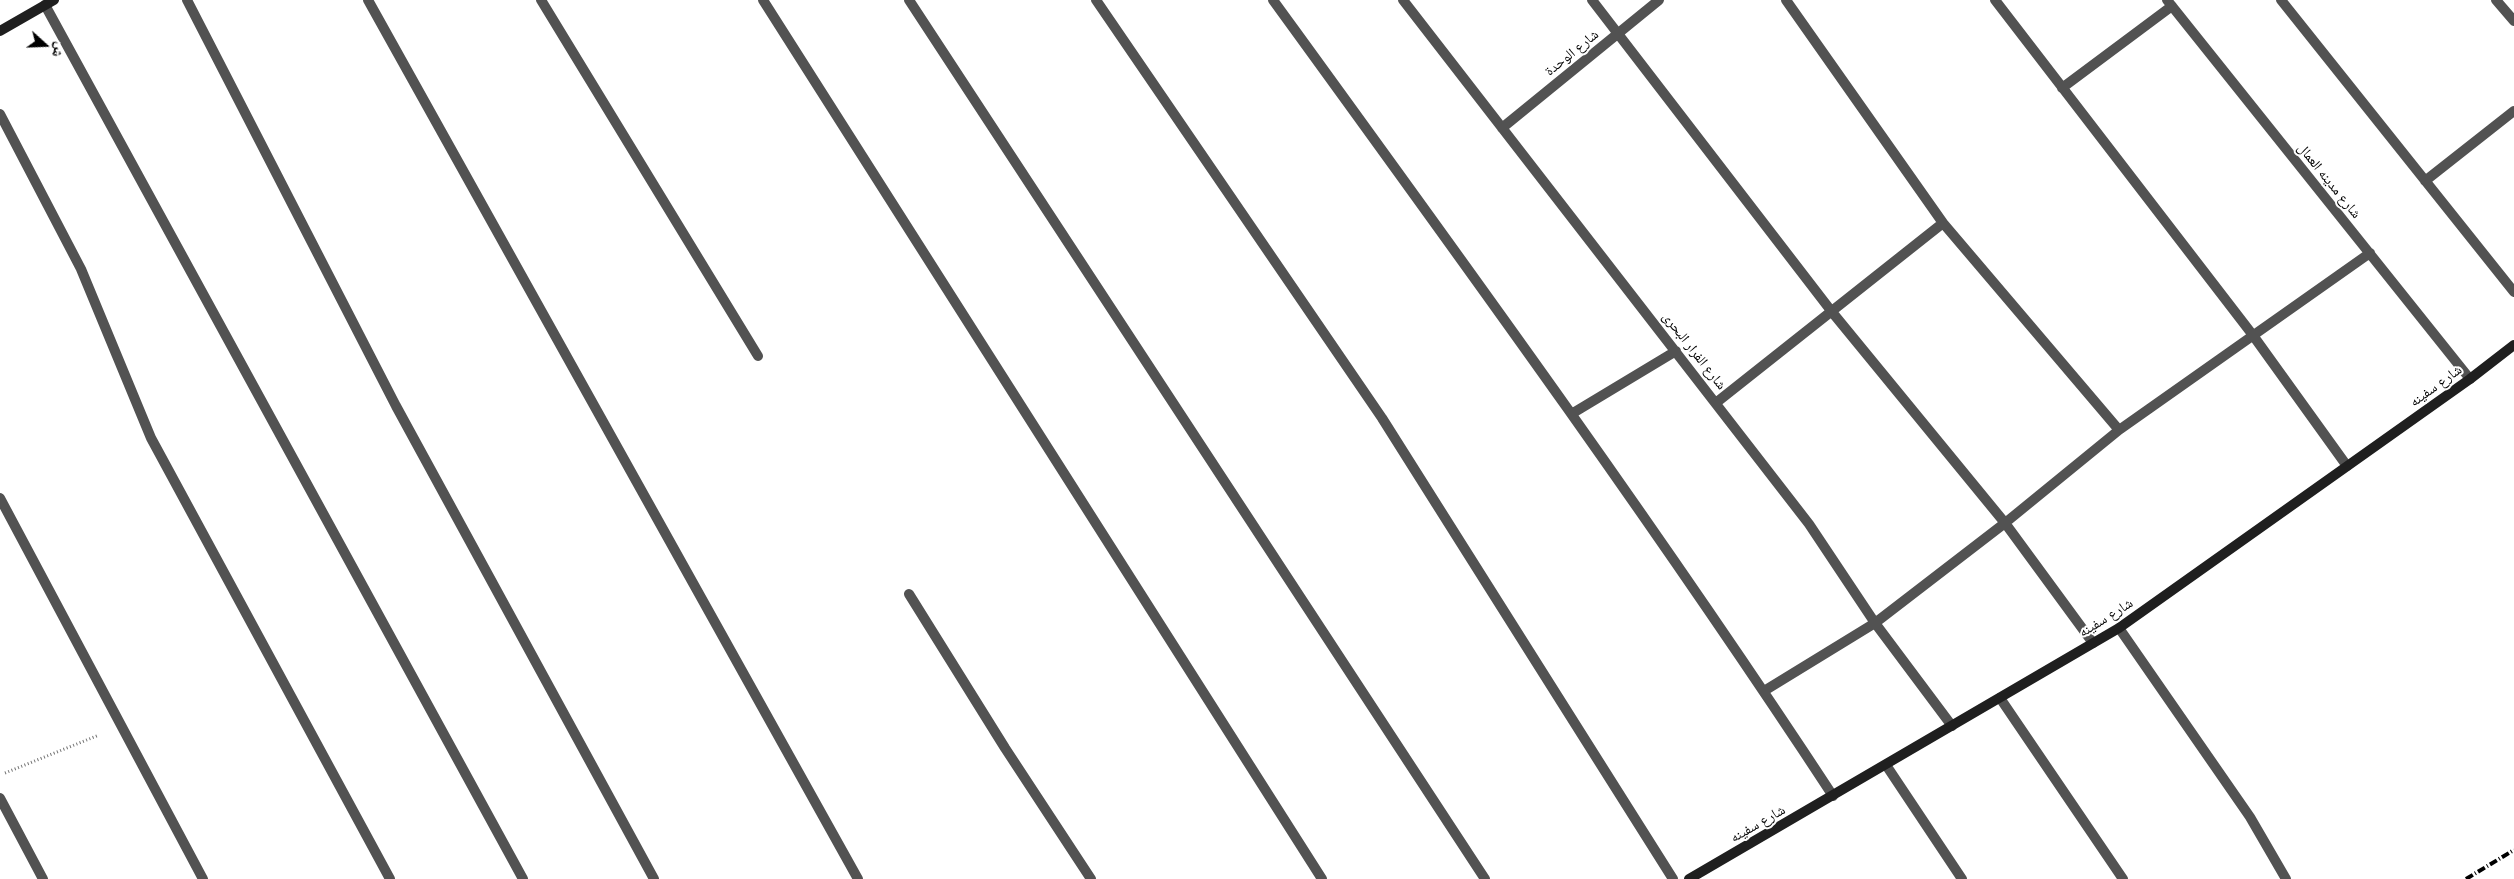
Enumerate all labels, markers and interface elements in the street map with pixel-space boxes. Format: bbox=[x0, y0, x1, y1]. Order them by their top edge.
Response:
north arrow bbox=[20, 20, 70, 70]
street label: شارع الوحدة bbox=[1542, 26, 1602, 80]
text: ش bbox=[48, 40, 71, 61]
street label: شارع مدينه العمال bbox=[2294, 140, 2364, 222]
street label: شارع الفرار البحرى bbox=[1658, 309, 1730, 393]
street label: شارع سفينه bbox=[2407, 361, 2465, 411]
street label: شارع سفينه bbox=[2076, 595, 2136, 641]
street label: شارع سفينه bbox=[1728, 802, 1788, 846]

